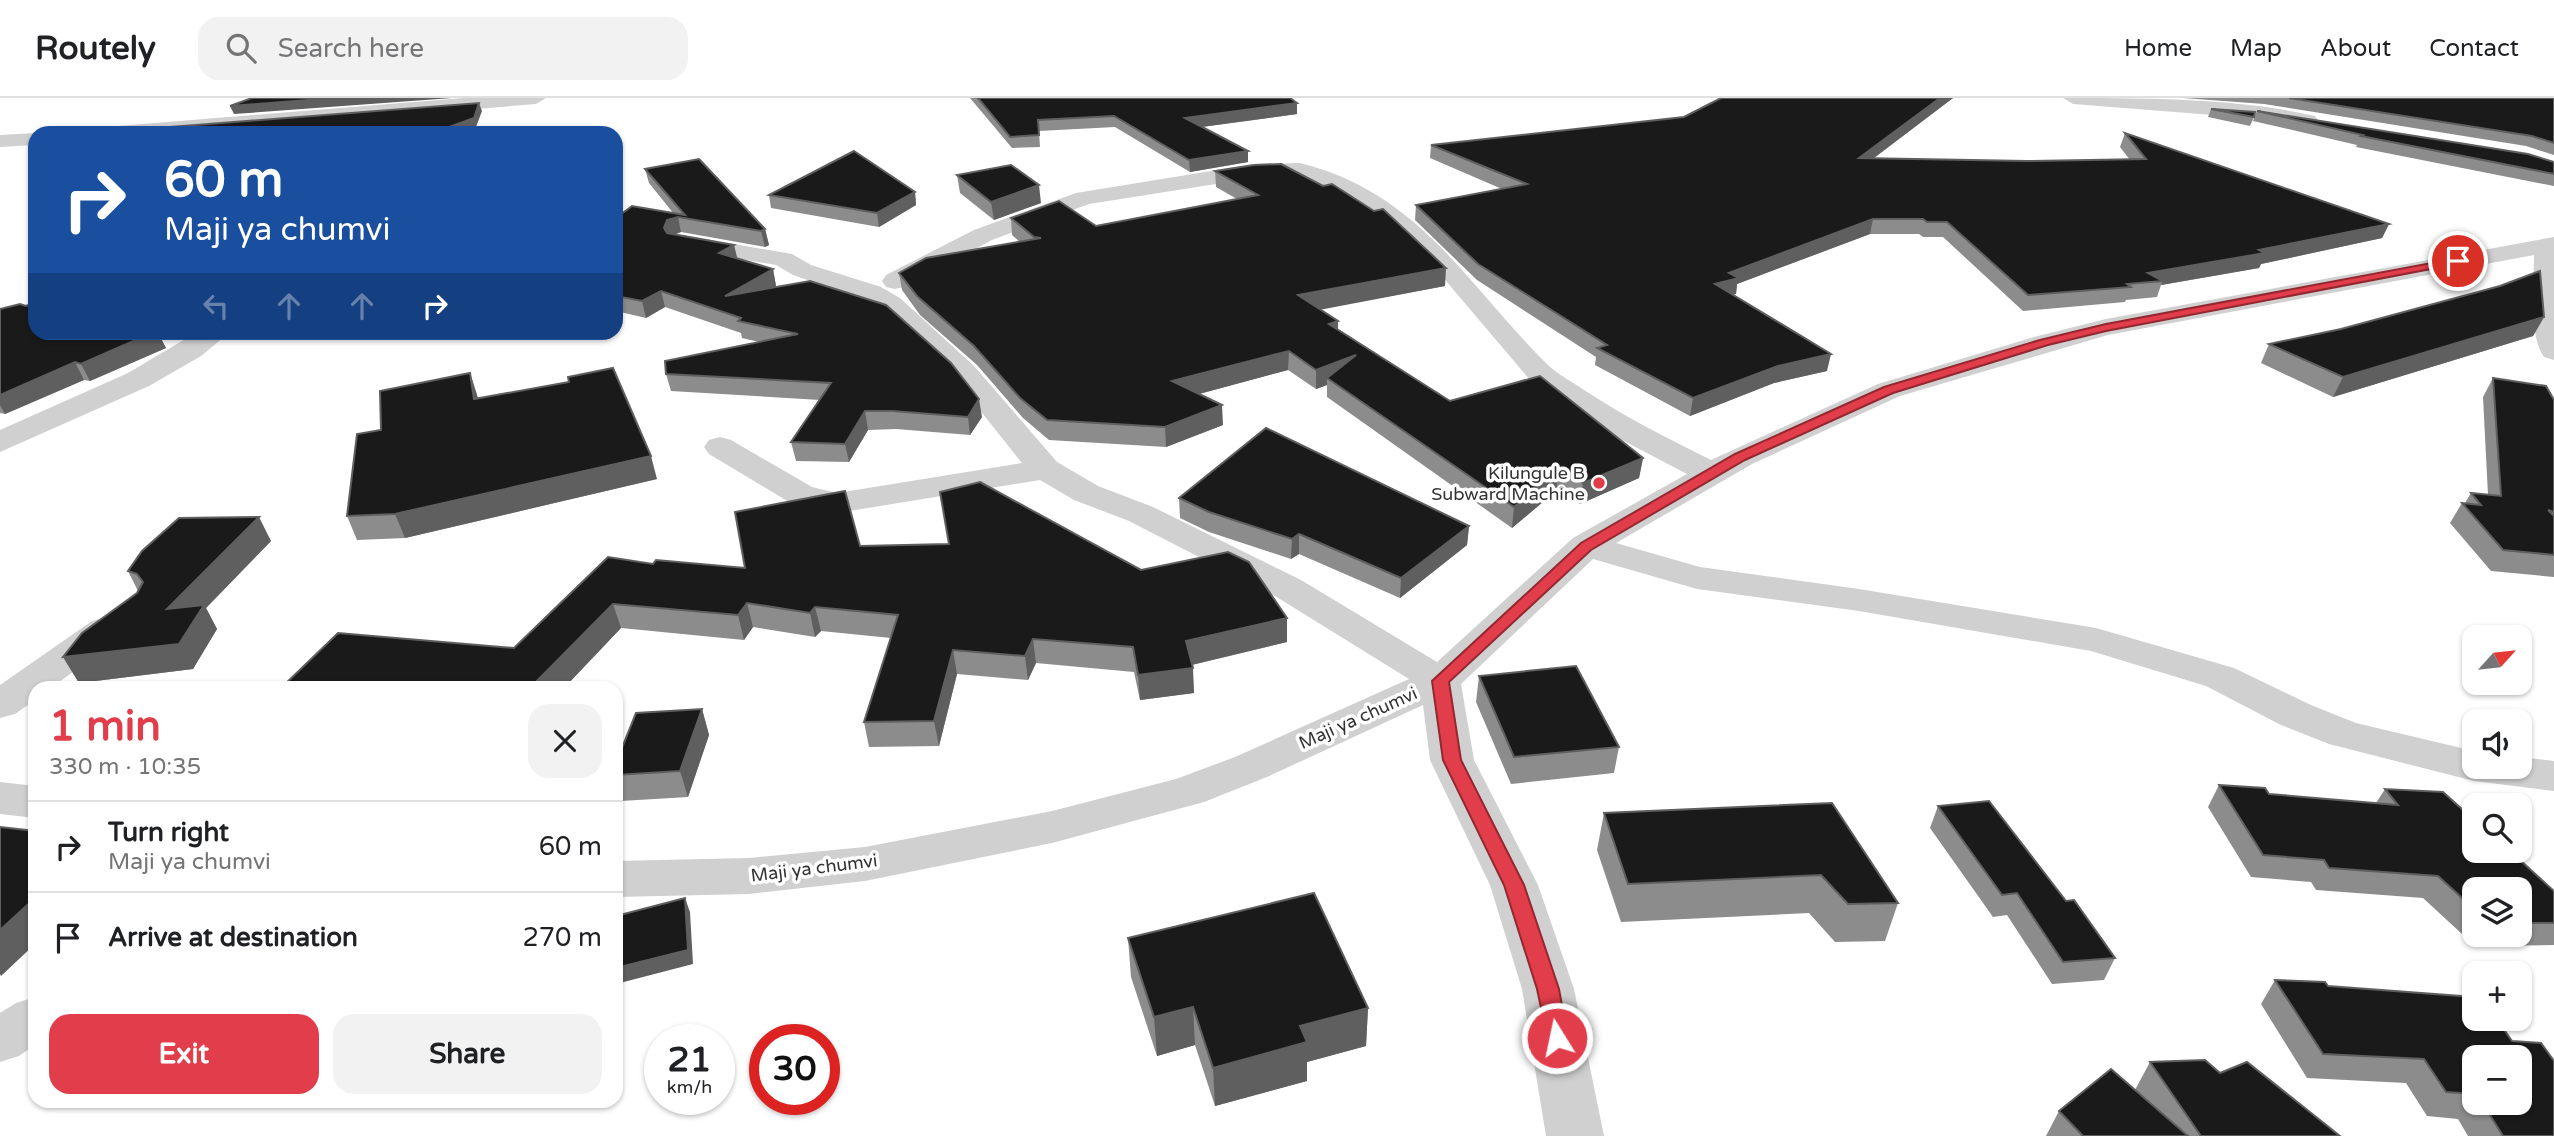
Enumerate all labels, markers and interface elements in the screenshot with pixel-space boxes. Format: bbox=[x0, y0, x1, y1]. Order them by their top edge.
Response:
search box bbox=[198, 17, 688, 80]
text: Routely bbox=[35, 29, 156, 68]
icon: search bbox=[222, 29, 260, 67]
text: Search here bbox=[278, 33, 424, 64]
text: Home bbox=[2124, 34, 2192, 63]
text: Map bbox=[2230, 34, 2282, 63]
text: About bbox=[2320, 34, 2391, 63]
text: Contact bbox=[2429, 34, 2519, 63]
text: 60 m bbox=[164, 151, 283, 210]
icon: right bbox=[49, 154, 140, 245]
text: Maji ya chumvi bbox=[164, 211, 391, 249]
pin bbox=[2428, 231, 2488, 291]
icon: arrive bbox=[2439, 242, 2477, 280]
icon: left bbox=[197, 287, 235, 325]
icon: ahead bbox=[270, 287, 308, 325]
icon: ahead bbox=[343, 287, 381, 325]
icon: right bbox=[416, 287, 454, 325]
place label: Kilungule B Subward Machine bbox=[1431, 462, 1585, 505]
marker: Kilungule B Subward Machine bbox=[1591, 475, 1607, 491]
north arrow bbox=[2462, 625, 2532, 695]
map controls bbox=[2462, 625, 2532, 1115]
street label: Maji ya chumvi bbox=[1295, 682, 1421, 754]
text: 1 min bbox=[49, 701, 161, 752]
button: close bbox=[528, 704, 602, 778]
button: sound bbox=[2462, 709, 2532, 779]
text: 330 m · 10:35 bbox=[49, 753, 201, 781]
button: search bbox=[2462, 793, 2532, 863]
text: Turn right bbox=[108, 817, 229, 848]
icon: right bbox=[49, 828, 87, 866]
text: 60 m bbox=[539, 831, 602, 862]
text: Maji ya chumvi bbox=[108, 848, 271, 876]
street label: Maji ya chumvi bbox=[749, 849, 879, 887]
button: layers bbox=[2462, 877, 2532, 947]
icon: arrive bbox=[49, 919, 87, 957]
text: Arrive at destination bbox=[108, 922, 358, 953]
text: 270 m bbox=[522, 922, 602, 953]
button: + bbox=[2462, 961, 2532, 1031]
position arrow bbox=[1520, 1001, 1594, 1075]
button: Exit bbox=[49, 1014, 319, 1094]
button: Share bbox=[333, 1014, 602, 1094]
speed limit sign: 30 bbox=[749, 1024, 840, 1115]
text: 21 bbox=[668, 1039, 711, 1081]
button: − bbox=[2462, 1045, 2532, 1115]
text: km/h bbox=[667, 1076, 712, 1098]

